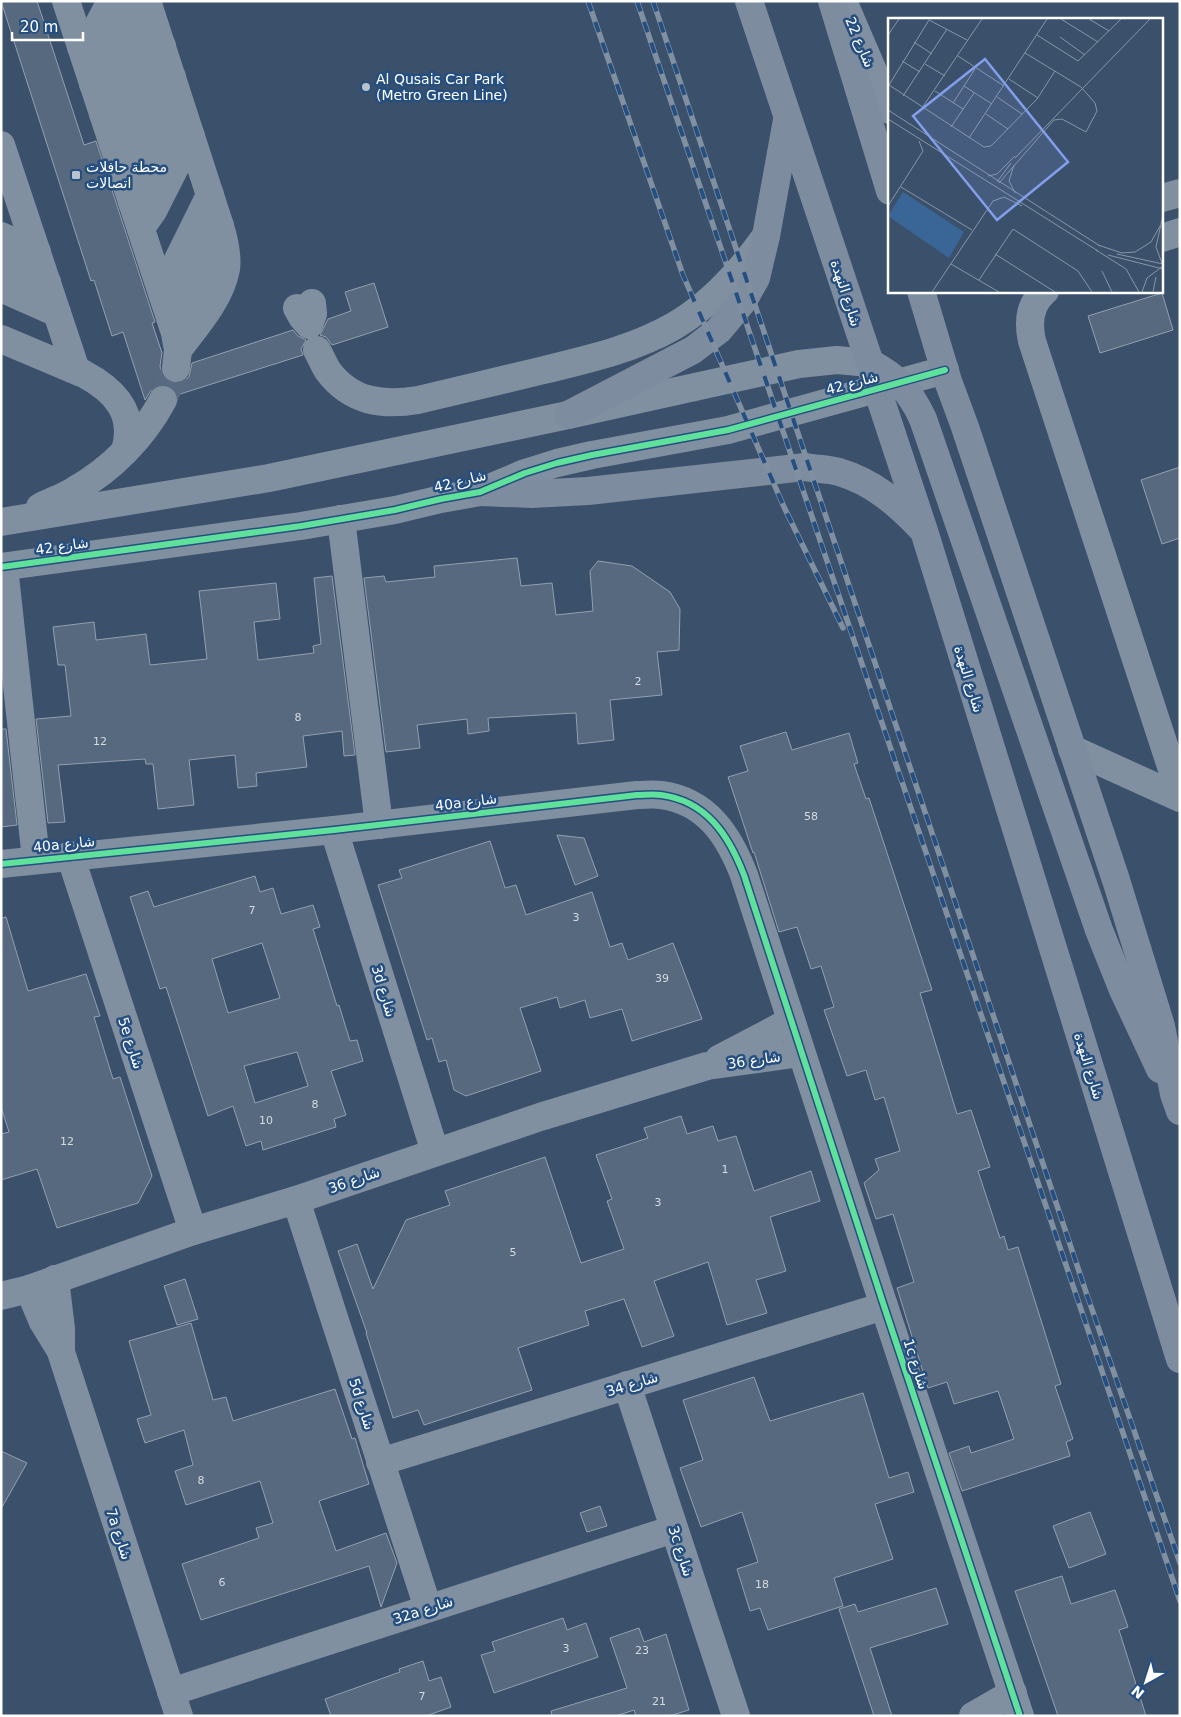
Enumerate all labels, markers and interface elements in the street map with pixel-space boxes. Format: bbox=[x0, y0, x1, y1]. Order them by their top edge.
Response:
scale bar bbox=[12, 10, 84, 42]
street label: شارع 22 bbox=[841, 14, 878, 70]
text: 20 m bbox=[20, 18, 58, 36]
inset map bbox=[888, 18, 1164, 292]
place label: Al Qusais Car Park (Metro Green Line) bbox=[376, 71, 508, 103]
marker: Al Qusais Car Park (Metro Green Line) bbox=[360, 81, 372, 93]
place label: محطة حافلات اتصالات bbox=[86, 159, 167, 191]
marker: محطة حافلات اتصالات bbox=[70, 169, 82, 181]
street label: شارع النهدة bbox=[827, 258, 864, 329]
street label: شارع 42 bbox=[824, 368, 880, 399]
street label: شارع 42 bbox=[432, 467, 488, 496]
street label: شارع 42 bbox=[34, 534, 90, 559]
street label: شارع النهدة bbox=[950, 644, 987, 715]
house number: 2 bbox=[635, 675, 642, 688]
house number: 8 bbox=[295, 711, 302, 724]
house number: 12 bbox=[93, 735, 107, 748]
street label: 40a شارع bbox=[434, 790, 498, 815]
house number: 58 bbox=[804, 810, 818, 823]
street label: 40a شارع bbox=[32, 833, 96, 856]
house number: 7 bbox=[249, 904, 256, 917]
house number: 3 bbox=[573, 911, 580, 924]
street label: 3d شارع bbox=[368, 963, 399, 1019]
house number: 39 bbox=[655, 972, 669, 985]
street label: 5e شارع bbox=[114, 1015, 147, 1071]
street label: شارع النهدة bbox=[1070, 1031, 1107, 1102]
street label: شارع 36 bbox=[726, 1048, 782, 1073]
house number: 8 bbox=[312, 1098, 319, 1111]
house number: 10 bbox=[259, 1114, 273, 1127]
house number: 12 bbox=[60, 1135, 74, 1148]
house number: 1 bbox=[722, 1163, 729, 1176]
street label: شارع 36 bbox=[326, 1164, 382, 1197]
house number: 3 bbox=[655, 1196, 662, 1209]
house number: 5 bbox=[510, 1246, 517, 1259]
street label: 1c شارع bbox=[899, 1337, 932, 1392]
street label: شارع 34 bbox=[604, 1369, 660, 1400]
street label: 5d شارع bbox=[345, 1376, 378, 1432]
house number: 8 bbox=[198, 1474, 205, 1487]
street label: 7a شارع bbox=[102, 1506, 135, 1562]
street label: 3c شارع bbox=[664, 1524, 697, 1579]
house number: 6 bbox=[219, 1576, 226, 1589]
house number: 18 bbox=[755, 1578, 769, 1591]
street label: 32a شارع bbox=[391, 1593, 455, 1628]
house number: 3 bbox=[563, 1642, 570, 1655]
house number: 23 bbox=[635, 1644, 649, 1657]
north arrow bbox=[1121, 1657, 1171, 1707]
text: N bbox=[1128, 1682, 1147, 1702]
house number: 7 bbox=[419, 1690, 426, 1703]
house number: 21 bbox=[652, 1695, 666, 1708]

